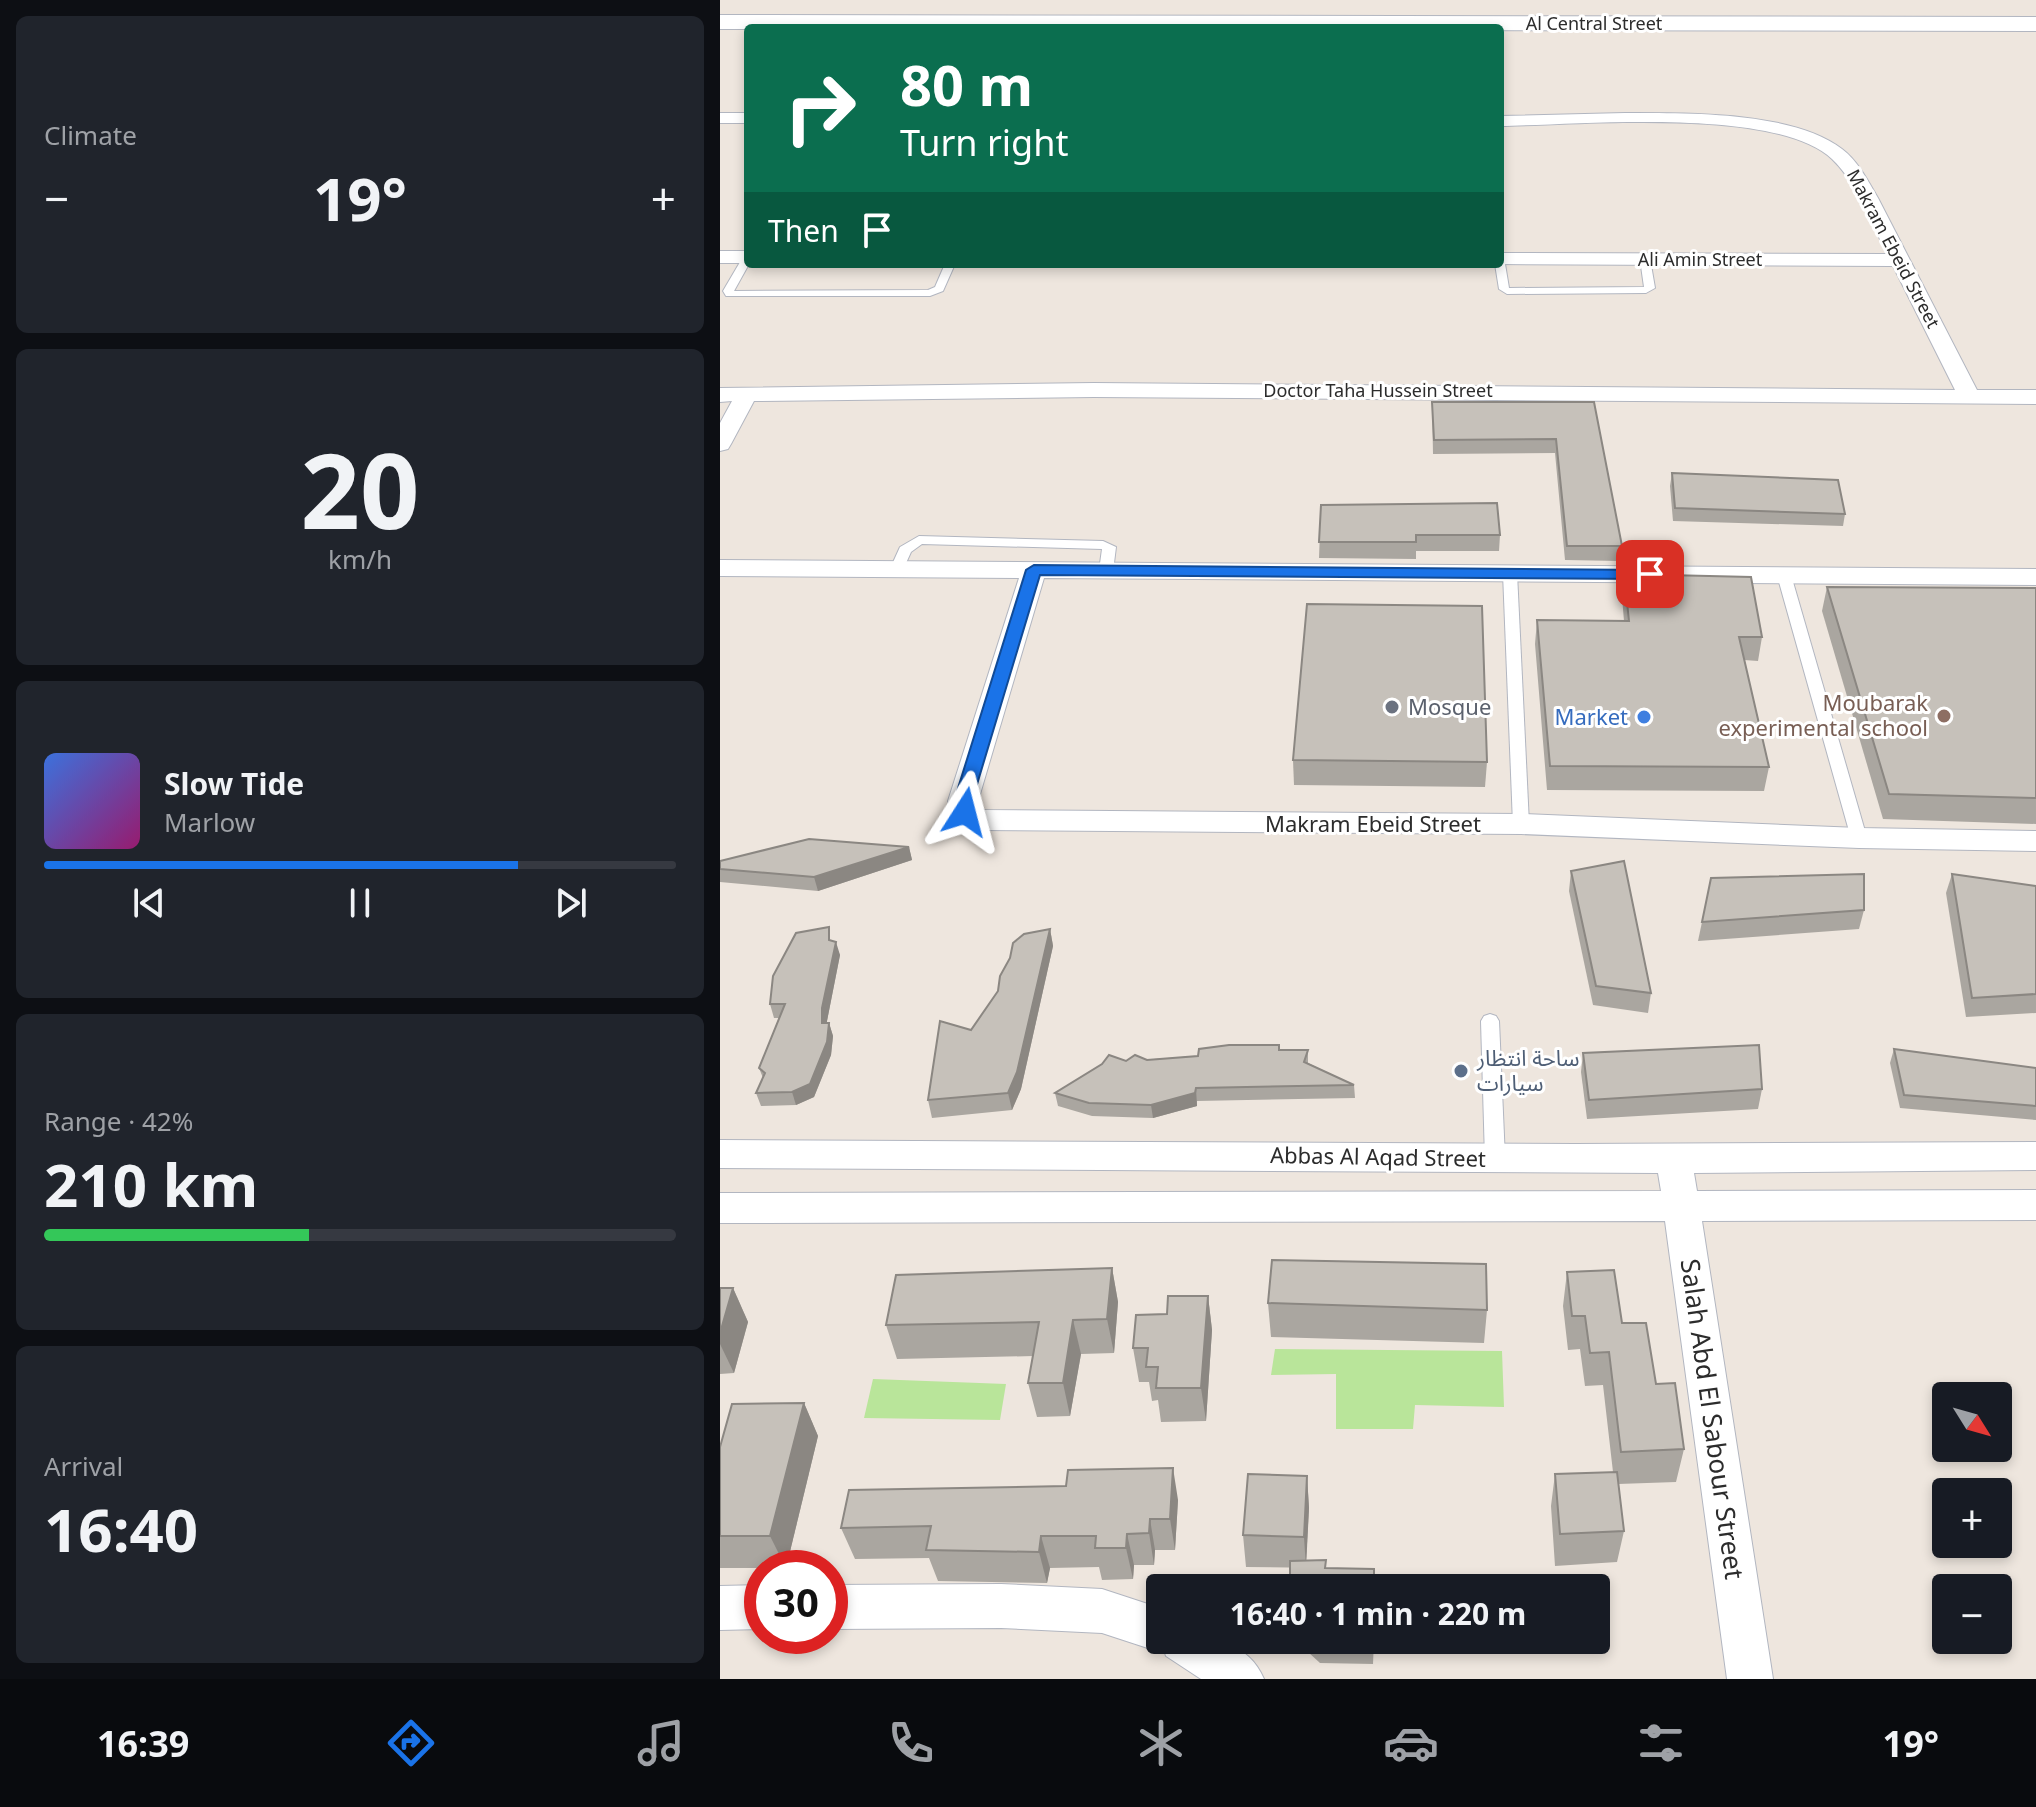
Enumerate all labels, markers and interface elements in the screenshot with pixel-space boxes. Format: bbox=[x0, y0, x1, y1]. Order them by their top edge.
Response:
street label: Al Central Street bbox=[1526, 11, 1663, 35]
text: 80 m bbox=[900, 46, 1033, 122]
icon: right bbox=[768, 56, 872, 160]
text: Climate bbox=[44, 117, 137, 153]
text: Turn right bbox=[900, 118, 1068, 167]
text: 19° bbox=[313, 157, 407, 239]
street label: Makram Ebeid Street bbox=[1842, 165, 1946, 333]
text: − bbox=[44, 168, 69, 228]
text: + bbox=[651, 168, 676, 228]
icon: arrive bbox=[855, 208, 899, 252]
text: Then bbox=[768, 210, 839, 251]
street label: Ali Amin Street bbox=[1638, 247, 1763, 271]
street label: Doctor Taha Hussein Street bbox=[1263, 378, 1493, 402]
text: 20 bbox=[301, 418, 419, 559]
pin bbox=[1616, 540, 1684, 608]
text: km/h bbox=[328, 541, 392, 577]
icon: arrive bbox=[1628, 552, 1672, 596]
place label: Moubarak experimental school bbox=[1718, 687, 1928, 742]
place label: Mosque bbox=[1408, 691, 1491, 721]
marker: Mosque bbox=[1383, 698, 1401, 716]
place label: Market bbox=[1555, 701, 1628, 731]
marker: Moubarak experimental school bbox=[1935, 707, 1953, 725]
marker: Market bbox=[1635, 708, 1653, 726]
text: Slow Tide bbox=[164, 763, 304, 804]
position arrow bbox=[923, 770, 1007, 854]
text: Marlow bbox=[164, 804, 255, 840]
street label: Makram Ebeid Street bbox=[1265, 808, 1481, 838]
icon: previous bbox=[127, 881, 171, 925]
icon: pause bbox=[338, 881, 382, 925]
icon: next bbox=[549, 881, 593, 925]
place label: ساحة انتظار سيارات bbox=[1476, 1042, 1579, 1097]
marker: ساحة انتظار سيارات bbox=[1452, 1062, 1470, 1080]
text: Range · 42% bbox=[44, 1103, 193, 1139]
street label: Abbas Al Aqad Street bbox=[1270, 1139, 1486, 1173]
text: 210 km bbox=[44, 1143, 258, 1225]
street label: Salah Abd El Sabour Street bbox=[1673, 1256, 1753, 1581]
north arrow bbox=[1932, 1382, 2012, 1462]
map controls bbox=[1932, 1382, 2012, 1654]
text: Arrival bbox=[44, 1448, 123, 1484]
button: + bbox=[1932, 1478, 2012, 1558]
text: 16:40 bbox=[44, 1488, 198, 1570]
speed limit sign: 30 bbox=[744, 1550, 848, 1654]
button: − bbox=[1932, 1574, 2012, 1654]
text: 16:40 · 1 min · 220 m bbox=[1230, 1593, 1526, 1634]
icon: directions bbox=[383, 1715, 439, 1771]
icon: music bbox=[633, 1715, 689, 1771]
icon: phone bbox=[883, 1715, 939, 1771]
icon: climate bbox=[1133, 1715, 1189, 1771]
icon: car bbox=[1383, 1715, 1439, 1771]
icon: filters bbox=[1633, 1715, 1689, 1771]
text: 16:39 bbox=[97, 1719, 189, 1768]
text: 19° bbox=[1883, 1719, 1939, 1768]

